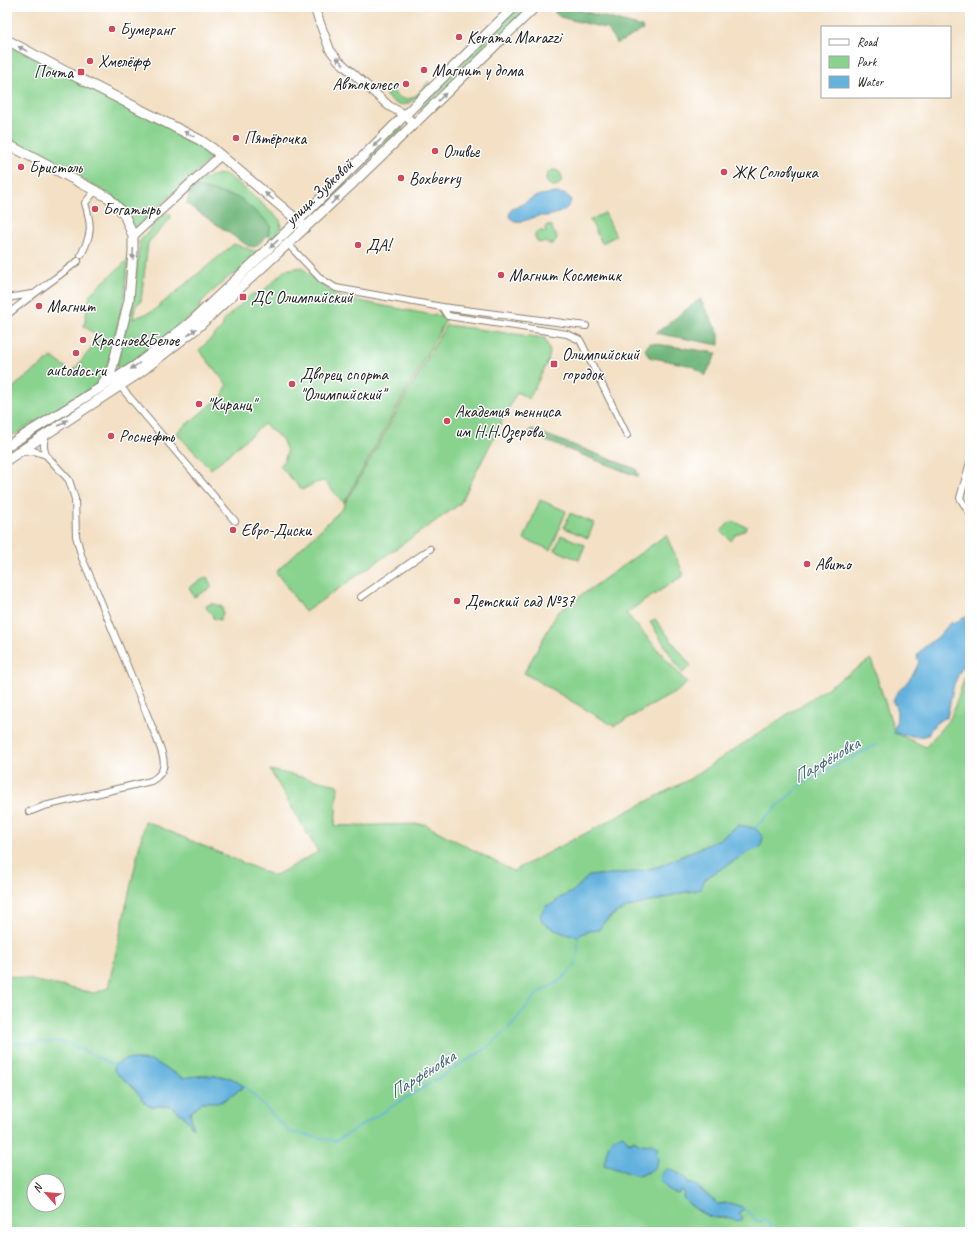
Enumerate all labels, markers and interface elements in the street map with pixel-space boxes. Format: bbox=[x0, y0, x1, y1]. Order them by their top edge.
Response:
place label: Бумеранг bbox=[120, 19, 176, 40]
marker: Бумеранг bbox=[107, 24, 117, 34]
legend bbox=[821, 26, 951, 98]
place label: Kerama Marazzi bbox=[467, 27, 564, 48]
marker: Kerama Marazzi bbox=[454, 32, 464, 42]
text: Road bbox=[857, 34, 879, 50]
one-way arrow bbox=[18, 45, 29, 52]
place label: Хмелёфф bbox=[98, 51, 151, 72]
text: Park bbox=[857, 54, 878, 70]
marker: Хмелёфф bbox=[85, 56, 95, 66]
one-way arrow bbox=[335, 56, 345, 66]
place label: Магнит у дома bbox=[432, 60, 524, 81]
place label: Почта bbox=[34, 62, 74, 83]
marker: Магнит у дома bbox=[419, 65, 429, 75]
marker: Почта bbox=[76, 67, 86, 77]
place label: Автоколесо bbox=[333, 74, 399, 95]
text: Water bbox=[857, 74, 885, 90]
marker: Автоколесо bbox=[401, 79, 411, 89]
one-way arrow bbox=[437, 92, 447, 102]
place label: Пятёрочка bbox=[244, 128, 307, 149]
one-way arrow bbox=[183, 131, 194, 137]
marker: Пятёрочка bbox=[231, 133, 241, 143]
one-way arrow bbox=[372, 138, 382, 148]
place label: Оливье bbox=[443, 141, 481, 162]
marker: Оливье bbox=[430, 146, 440, 156]
street label: улица Зубковой bbox=[280, 154, 358, 230]
place label: Бристоль bbox=[29, 157, 83, 178]
marker: Бристоль bbox=[16, 162, 26, 172]
place label: ЖК Соловушка bbox=[732, 162, 819, 183]
marker: ЖК Соловушка bbox=[719, 167, 729, 177]
place label: Boxberry bbox=[409, 168, 462, 189]
marker: Boxberry bbox=[396, 173, 406, 183]
one-way arrow bbox=[263, 191, 274, 200]
one-way arrow bbox=[330, 196, 339, 205]
place label: Богатырь bbox=[103, 199, 161, 220]
marker: Богатырь bbox=[90, 204, 100, 214]
place label: ДА! bbox=[366, 235, 394, 256]
one-way arrow bbox=[270, 239, 279, 248]
marker: ДА! bbox=[353, 240, 363, 250]
one-way arrow bbox=[129, 248, 136, 260]
place label: Магнит Косметик bbox=[509, 265, 622, 286]
marker: Магнит Косметик bbox=[496, 270, 506, 280]
place label: ДС Олимпийский bbox=[251, 287, 354, 308]
marker: ДС Олимпийский bbox=[238, 292, 248, 302]
place label: Магнит bbox=[47, 296, 96, 317]
marker: Магнит bbox=[34, 301, 44, 311]
one-way arrow bbox=[186, 328, 197, 337]
place label: Красное&Белое bbox=[91, 330, 180, 351]
marker: Красное&Белое bbox=[78, 335, 88, 345]
place label: Олимпийский городок bbox=[562, 344, 640, 385]
marker: autodoc.ru bbox=[71, 348, 81, 358]
marker: Олимпийский городок bbox=[549, 359, 559, 369]
place label: autodoc.ru bbox=[46, 360, 108, 381]
one-way arrow bbox=[129, 362, 140, 370]
place label: Дворец спорта "Олимпийский" bbox=[300, 364, 389, 405]
marker: Дворец спорта "Олимпийский" bbox=[287, 379, 297, 389]
place label: "Киранц" bbox=[207, 394, 260, 415]
marker: "Киранц" bbox=[194, 399, 204, 409]
place label: Академия тенниса им Н.Н.Озерова bbox=[455, 401, 562, 443]
marker: Академия тенниса им Н.Н.Озерова bbox=[442, 416, 452, 426]
one-way arrow bbox=[58, 419, 68, 427]
place label: Роснефть bbox=[119, 426, 175, 447]
marker: Роснефть bbox=[106, 431, 116, 441]
place label: Евро-Диски bbox=[241, 520, 313, 541]
marker: Евро-Диски bbox=[228, 525, 238, 535]
place label: Авито bbox=[815, 554, 853, 575]
marker: Авито bbox=[802, 559, 812, 569]
place label: Детский сад №37 bbox=[465, 591, 576, 612]
marker: Детский сад №37 bbox=[452, 596, 462, 606]
water label: Парфёновка bbox=[789, 731, 865, 788]
water label: Парфёновка bbox=[385, 1044, 460, 1103]
north arrow bbox=[26, 1173, 66, 1213]
text: N bbox=[29, 1180, 46, 1195]

